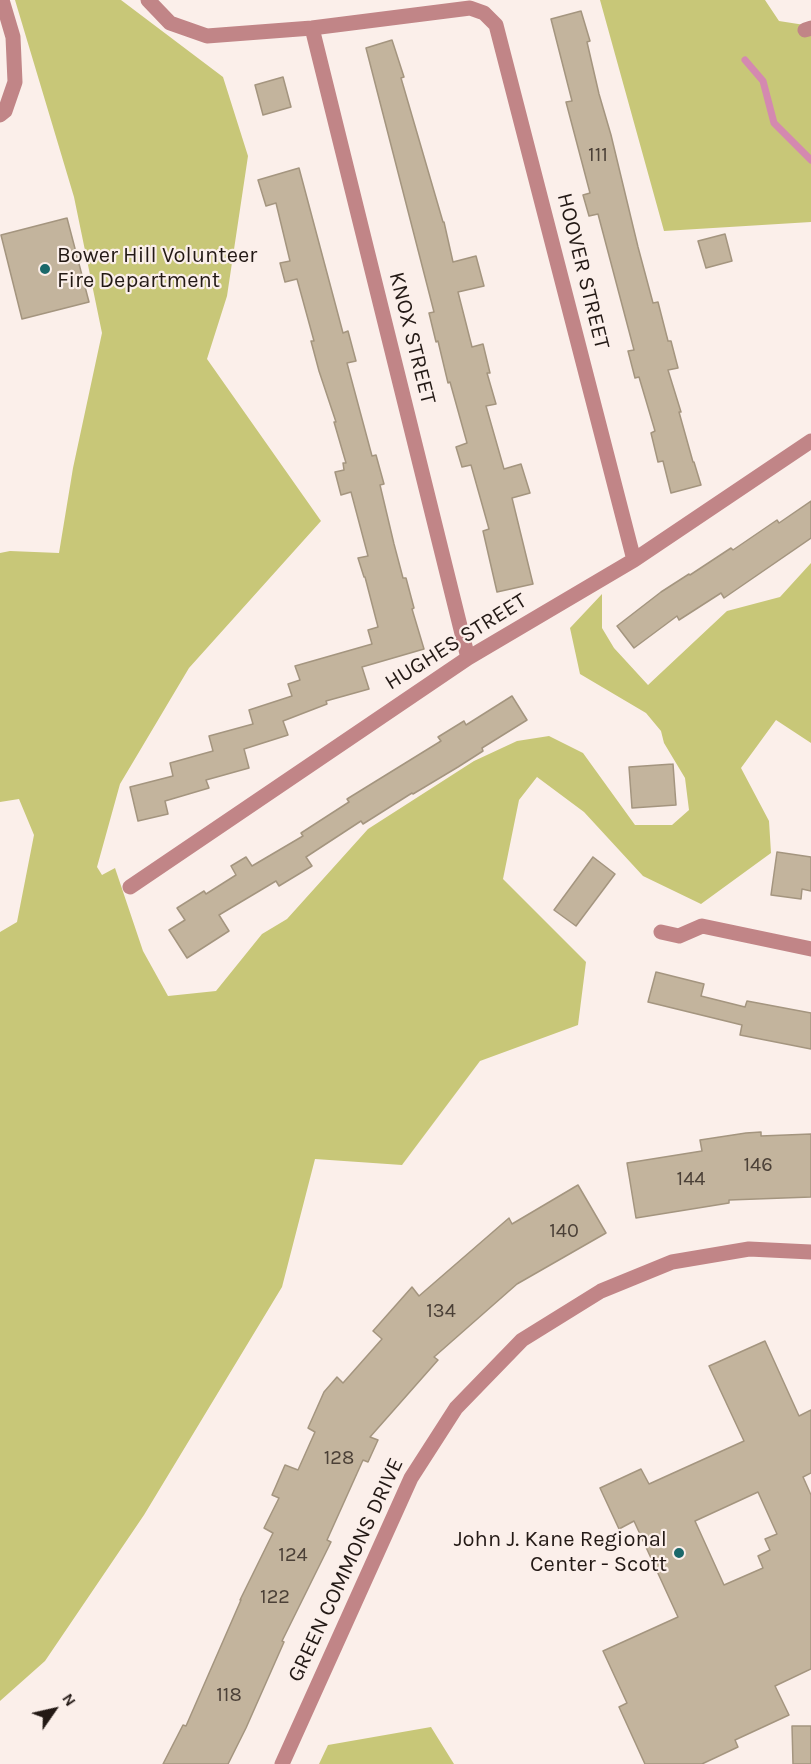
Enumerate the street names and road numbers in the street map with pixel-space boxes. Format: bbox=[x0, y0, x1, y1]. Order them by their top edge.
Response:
street label: HOOVER STREET bbox=[551, 190, 615, 352]
street label: KNOX STREET bbox=[383, 269, 441, 407]
street label: HUGHES STREET bbox=[380, 588, 532, 696]
street label: GREEN COMMONS DRIVE bbox=[282, 1454, 410, 1686]

